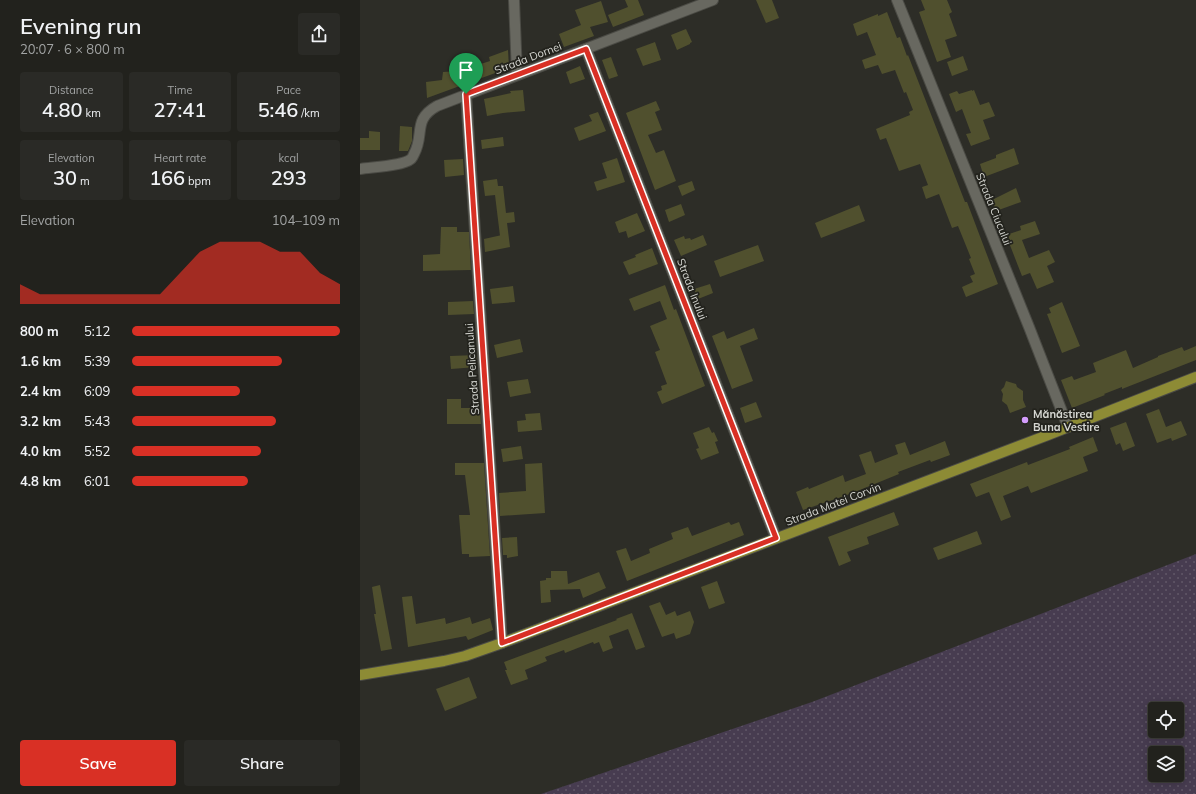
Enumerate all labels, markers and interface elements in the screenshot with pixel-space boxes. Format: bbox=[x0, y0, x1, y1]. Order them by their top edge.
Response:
text: Evening run bbox=[20, 12, 142, 40]
button: share bbox=[298, 13, 340, 55]
street label: Strada Dornei bbox=[492, 39, 564, 77]
text: 20:07 · 6 × 800 m bbox=[20, 41, 125, 57]
pin bbox=[449, 53, 483, 94]
icon: arrive bbox=[455, 59, 477, 81]
text: Distance bbox=[49, 83, 94, 97]
text: Time bbox=[168, 83, 192, 97]
text: Pace bbox=[276, 83, 301, 97]
text: 4.80 bbox=[42, 97, 83, 122]
text: 27:41 bbox=[154, 97, 206, 122]
text: 5:46 bbox=[258, 97, 298, 122]
text: km bbox=[83, 106, 101, 120]
text: /km bbox=[298, 106, 320, 120]
text: Elevation bbox=[48, 151, 95, 165]
text: Heart rate bbox=[154, 151, 206, 165]
text: kcal bbox=[279, 151, 299, 165]
text: 30 bbox=[53, 165, 77, 190]
text: 166 bbox=[149, 165, 185, 190]
text: 293 bbox=[271, 165, 307, 190]
street label: Strada Ciucului bbox=[973, 171, 1015, 247]
text: m bbox=[77, 174, 90, 188]
text: bpm bbox=[185, 174, 211, 188]
text: Elevation bbox=[20, 212, 75, 228]
text: 104–109 m bbox=[272, 212, 340, 228]
street label: Strada Inului bbox=[674, 256, 710, 322]
text: 800 m bbox=[20, 323, 59, 339]
text: 5:12 bbox=[84, 323, 110, 339]
street label: Strada Pelicanului bbox=[462, 323, 482, 415]
text: 1.6 km bbox=[20, 353, 61, 369]
text: 5:39 bbox=[84, 353, 110, 369]
text: 2.4 km bbox=[20, 383, 61, 399]
text: 6:09 bbox=[84, 383, 110, 399]
place label: Mănăstirea Buna Vestire bbox=[1033, 407, 1100, 434]
text: 3.2 km bbox=[20, 413, 61, 429]
text: 5:43 bbox=[84, 413, 110, 429]
marker: Mănăstirea Buna Vestire bbox=[1020, 415, 1030, 425]
text: 4.0 km bbox=[20, 443, 61, 459]
text: 5:52 bbox=[84, 443, 110, 459]
text: 4.8 km bbox=[20, 473, 61, 489]
text: 6:01 bbox=[84, 473, 110, 489]
street label: Strada Matei Corvin bbox=[783, 479, 883, 529]
map controls bbox=[1148, 702, 1184, 782]
button: locate bbox=[1148, 702, 1184, 738]
button: Save bbox=[20, 740, 176, 786]
button: Share bbox=[184, 740, 340, 786]
button: layers bbox=[1148, 746, 1184, 782]

